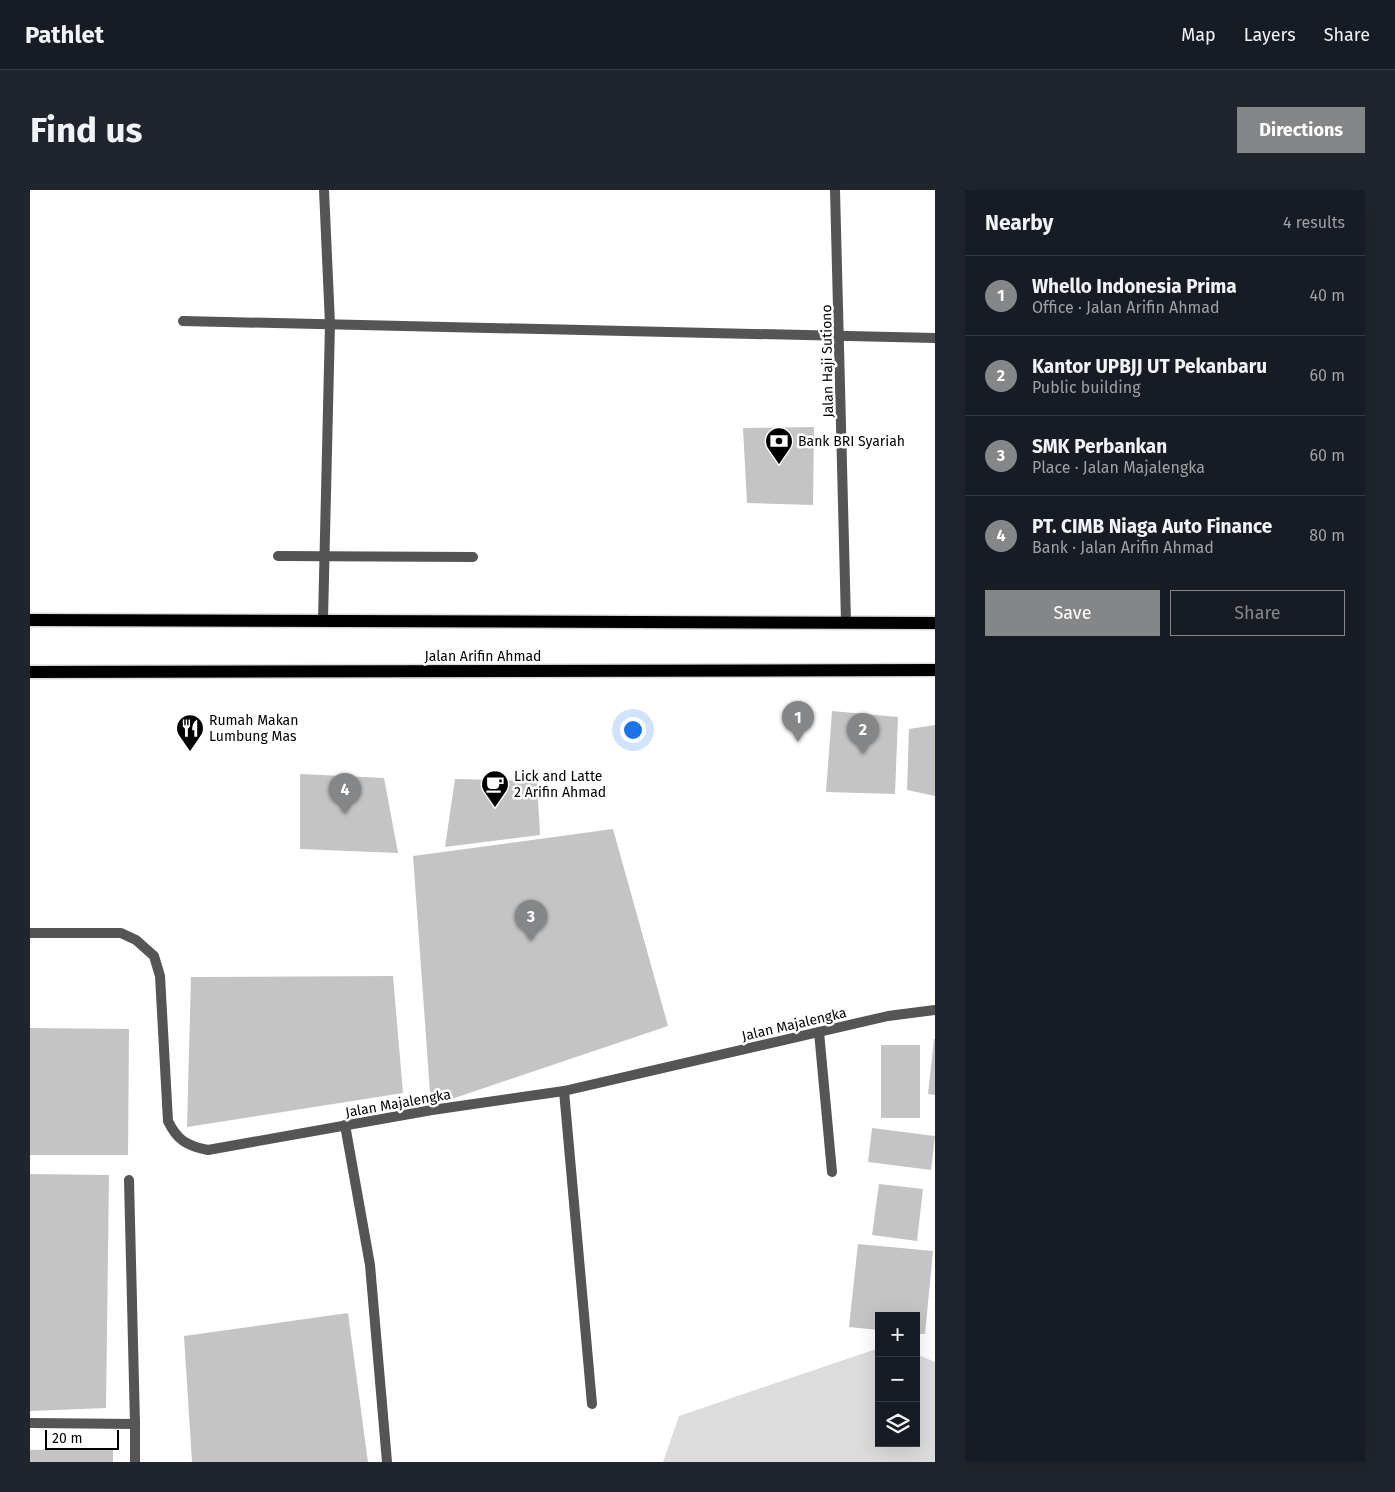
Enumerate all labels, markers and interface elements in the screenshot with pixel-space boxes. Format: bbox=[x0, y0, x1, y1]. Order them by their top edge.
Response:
text: Pathlet bbox=[25, 21, 104, 49]
text: Map bbox=[1181, 24, 1216, 46]
text: Layers bbox=[1244, 24, 1296, 46]
text: Share bbox=[1324, 24, 1370, 46]
button: Directions bbox=[1237, 107, 1365, 153]
text: Find us bbox=[30, 109, 142, 151]
text: Nearby bbox=[985, 210, 1053, 236]
text: 4 results bbox=[1283, 213, 1345, 232]
text: Whello Indonesia Prima bbox=[1032, 275, 1237, 298]
text: 1 bbox=[997, 286, 1005, 305]
text: 40 m bbox=[1310, 286, 1345, 305]
text: Office · Jalan Arifin Ahmad bbox=[1032, 298, 1220, 317]
street label: Jalan Haji Sutiono bbox=[818, 304, 837, 418]
text: Kantor UPBJJ UT Pekanbaru bbox=[1032, 355, 1267, 378]
text: 2 bbox=[997, 366, 1005, 385]
text: 60 m bbox=[1310, 366, 1345, 385]
text: Public building bbox=[1032, 378, 1140, 397]
bank icon: Bank BRI Syariah bbox=[764, 426, 794, 465]
place label: Bank BRI Syariah bbox=[798, 433, 905, 450]
text: SMK Perbankan bbox=[1032, 435, 1167, 458]
text: 3 bbox=[997, 446, 1005, 465]
text: 60 m bbox=[1310, 446, 1345, 465]
text: Place · Jalan Majalengka bbox=[1032, 458, 1205, 477]
text: PT. CIMB Niaga Auto Finance bbox=[1032, 515, 1272, 538]
text: 4 bbox=[996, 526, 1006, 545]
text: 80 m bbox=[1309, 526, 1345, 545]
text: Bank · Jalan Arifin Ahmad bbox=[1032, 538, 1214, 557]
button: Save bbox=[985, 590, 1160, 636]
button: Share bbox=[1170, 590, 1345, 636]
street label: Jalan Arifin Ahmad bbox=[425, 648, 541, 665]
pin: 1 bbox=[782, 701, 814, 742]
place label: Rumah Makan Lumbung Mas bbox=[209, 712, 298, 745]
restaurant icon: Rumah Makan Lumbung Mas bbox=[175, 713, 205, 752]
pin: 2 bbox=[847, 713, 879, 754]
your location bbox=[620, 717, 646, 743]
place label: Lick and Latte 2 Arifin Ahmad bbox=[514, 768, 606, 801]
cafe icon: Lick and Latte 2 Arifin Ahmad bbox=[480, 769, 510, 808]
pin: 4 bbox=[329, 773, 361, 814]
pin: 3 bbox=[515, 900, 547, 941]
street label: Jalan Majalengka bbox=[740, 1004, 848, 1045]
street label: Jalan Majalengka bbox=[344, 1086, 452, 1121]
map controls bbox=[875, 1312, 920, 1447]
button: + bbox=[875, 1312, 920, 1357]
button: − bbox=[875, 1357, 920, 1402]
button: layers bbox=[875, 1402, 920, 1447]
scale bar bbox=[45, 1427, 119, 1450]
text: 20 m bbox=[52, 1430, 82, 1447]

